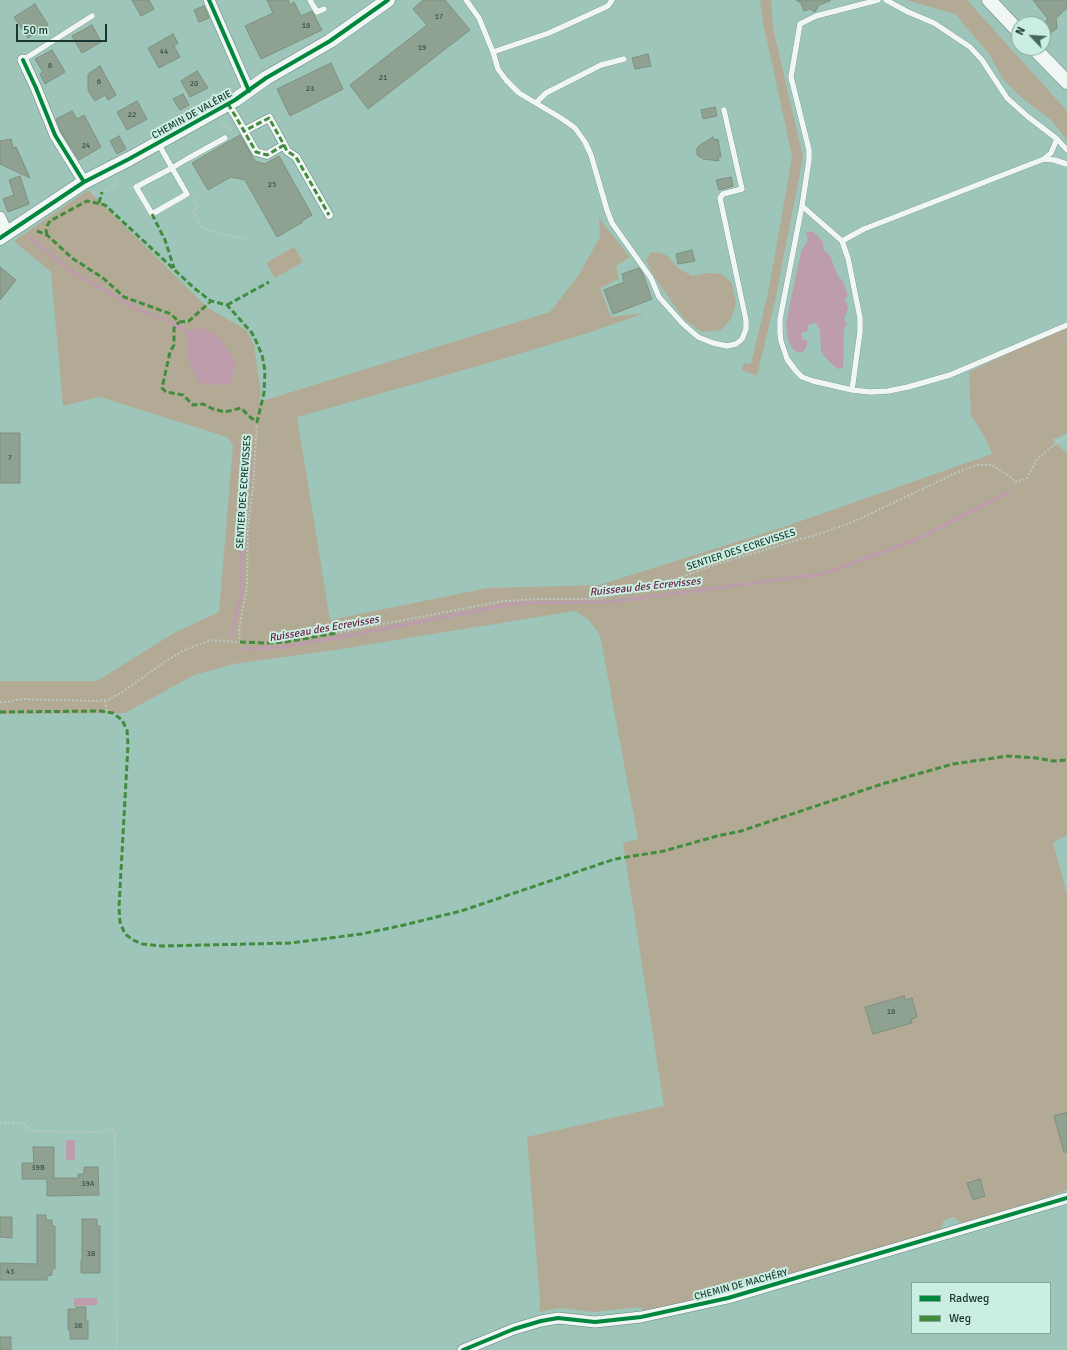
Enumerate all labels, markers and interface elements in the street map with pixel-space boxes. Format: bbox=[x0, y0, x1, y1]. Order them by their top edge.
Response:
house number: 17 bbox=[435, 12, 443, 22]
scale bar bbox=[18, 16, 109, 42]
north arrow bbox=[1011, 16, 1051, 56]
house number: 18 bbox=[302, 21, 310, 31]
text: 50 m bbox=[23, 23, 48, 38]
text: N bbox=[1013, 25, 1028, 37]
house number: 19 bbox=[418, 43, 426, 53]
house number: 44 bbox=[160, 47, 168, 57]
house number: 8 bbox=[48, 61, 52, 71]
house number: 21 bbox=[379, 73, 387, 83]
house number: 6 bbox=[97, 77, 101, 87]
house number: 20 bbox=[190, 79, 198, 89]
house number: 23 bbox=[306, 84, 314, 94]
street label: CHEMIN DE VALÉRIE bbox=[150, 88, 234, 142]
house number: 22 bbox=[128, 110, 136, 120]
house number: 24 bbox=[82, 141, 90, 151]
house number: 25 bbox=[268, 180, 276, 190]
street label: SENTIER DES ECREVISSES bbox=[234, 435, 254, 549]
house number: 7 bbox=[8, 453, 12, 463]
street label: SENTIER DES ECREVISSES bbox=[685, 527, 797, 573]
water label: Ruisseau des Ecrevisses bbox=[589, 575, 701, 599]
water label: Ruisseau des Ecrevisses bbox=[268, 613, 380, 645]
house number: 18 bbox=[887, 1007, 895, 1017]
house number: 39B bbox=[31, 1163, 45, 1173]
house number: 39A bbox=[81, 1179, 95, 1189]
house number: 38 bbox=[87, 1249, 95, 1259]
house number: 43 bbox=[6, 1267, 14, 1277]
street label: CHEMIN DE MACHÉRY bbox=[693, 1267, 789, 1303]
legend bbox=[911, 1282, 1051, 1334]
text: Radweg bbox=[949, 1291, 989, 1306]
text: Weg bbox=[949, 1311, 971, 1326]
house number: 36 bbox=[74, 1321, 82, 1331]

